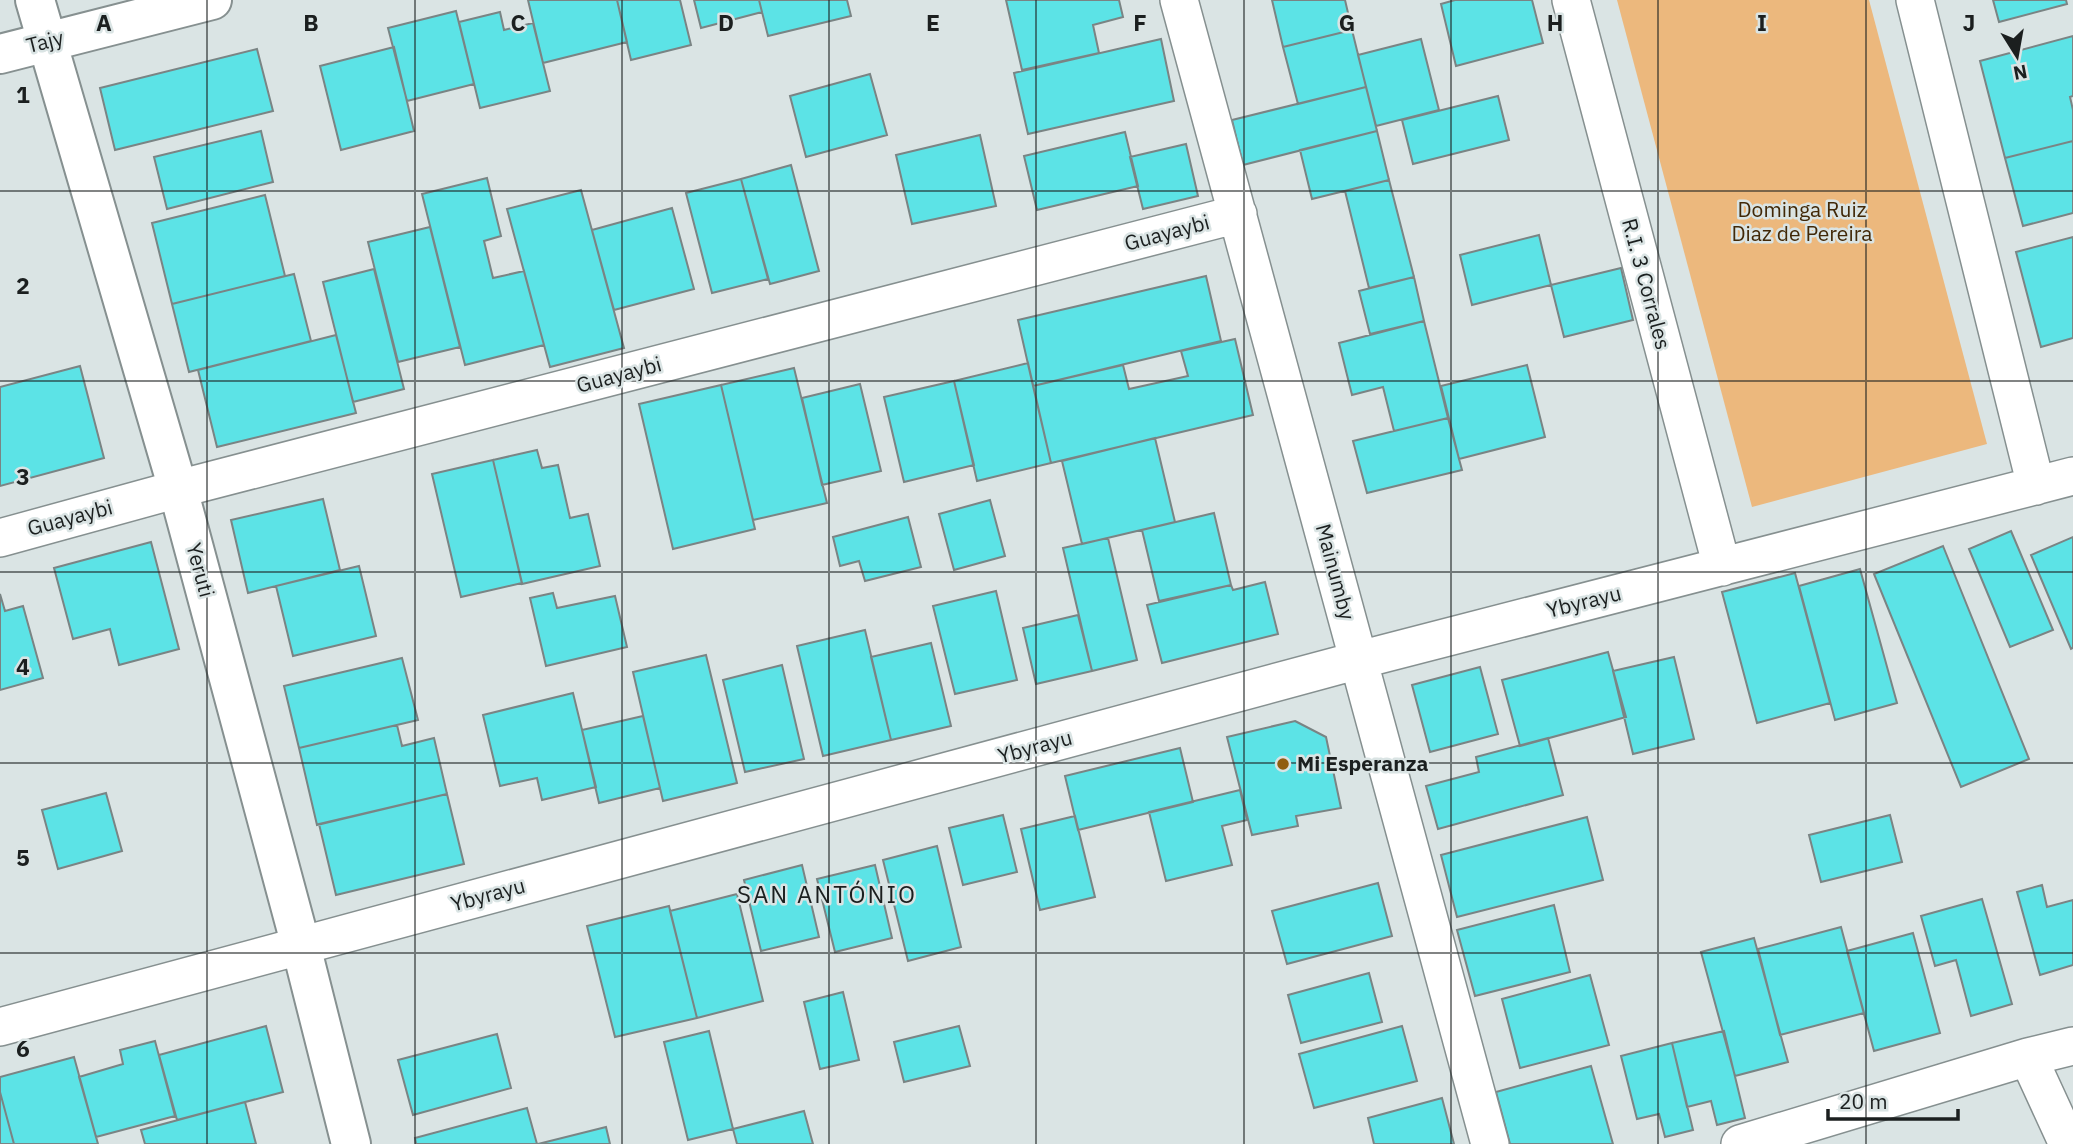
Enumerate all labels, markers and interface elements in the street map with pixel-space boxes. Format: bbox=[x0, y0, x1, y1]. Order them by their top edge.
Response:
text: A bbox=[96, 7, 112, 37]
text: B bbox=[303, 7, 319, 37]
text: C bbox=[511, 7, 526, 37]
text: D bbox=[718, 7, 734, 37]
text: E bbox=[926, 7, 940, 37]
text: F bbox=[1133, 7, 1147, 37]
text: G bbox=[1339, 7, 1355, 37]
text: H bbox=[1547, 7, 1563, 37]
text: I bbox=[1757, 7, 1767, 37]
text: J bbox=[1963, 7, 1975, 37]
north arrow bbox=[1982, 21, 2052, 91]
street label: Tajy bbox=[23, 23, 67, 59]
text: N bbox=[2011, 60, 2029, 86]
text: 1 bbox=[16, 79, 30, 109]
park label: Dominga Ruiz Diaz de Pereira bbox=[1732, 195, 1872, 247]
street label: Guayaybi bbox=[1121, 207, 1212, 257]
street label: R.I. 3 Corrales bbox=[1616, 215, 1678, 352]
text: 2 bbox=[16, 270, 30, 300]
street label: Guayaybi bbox=[573, 349, 664, 399]
text: 3 bbox=[16, 461, 30, 491]
street label: Guayaybi bbox=[24, 492, 115, 542]
street label: Mainumby bbox=[1310, 521, 1362, 623]
street label: Yeruti bbox=[180, 539, 222, 600]
street label: Ybyrayu bbox=[1544, 578, 1624, 624]
text: 4 bbox=[16, 651, 30, 681]
street label: Ybyrayu bbox=[994, 723, 1075, 769]
place label: Mi Esperanza bbox=[1297, 749, 1429, 777]
marker: Mi Esperanza bbox=[1275, 756, 1291, 772]
text: 5 bbox=[16, 842, 30, 872]
street label: Ybyrayu bbox=[447, 871, 528, 917]
district label: SAN ANTÓNIO bbox=[737, 878, 917, 910]
text: 6 bbox=[16, 1033, 30, 1063]
scale bar bbox=[1828, 1078, 1958, 1122]
text: 20 m bbox=[1839, 1087, 1888, 1115]

